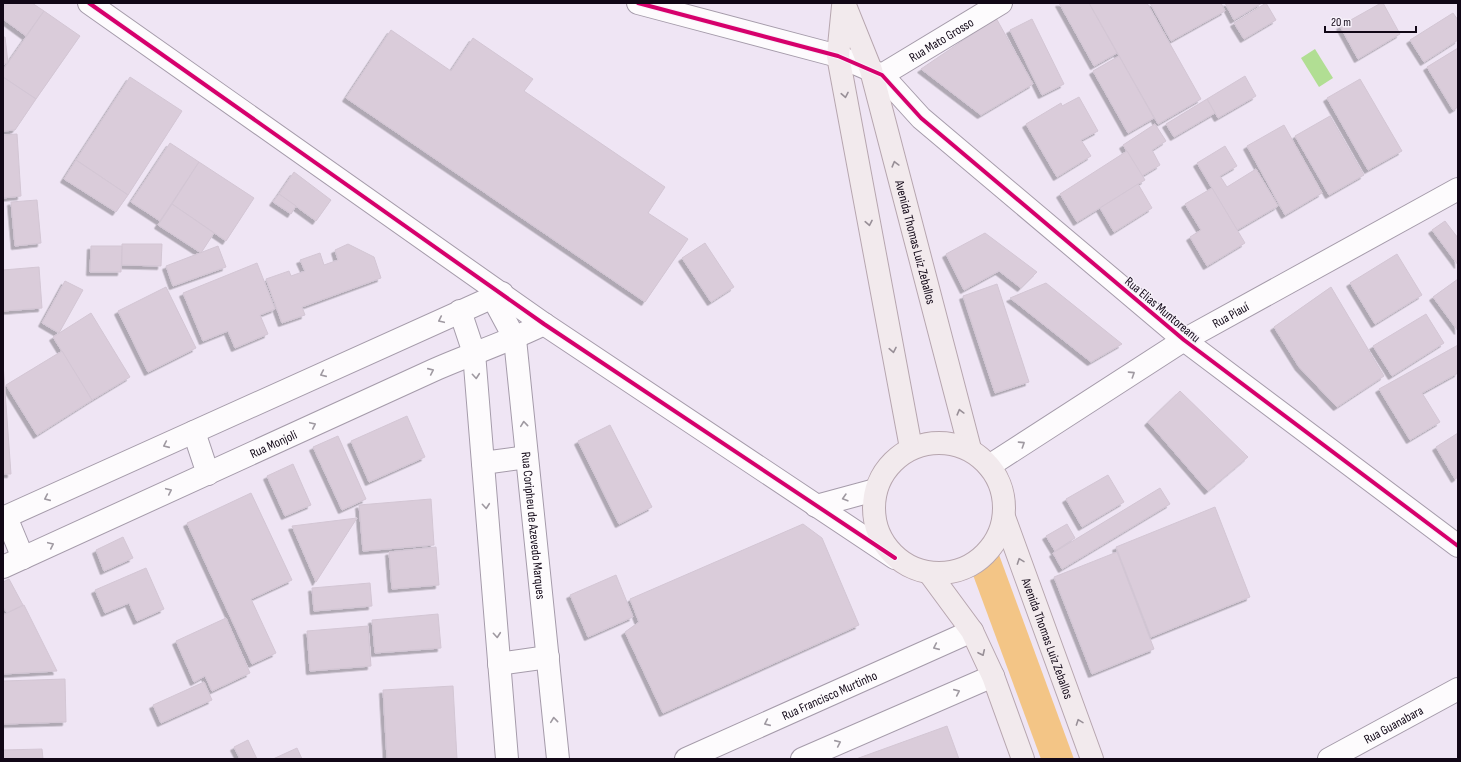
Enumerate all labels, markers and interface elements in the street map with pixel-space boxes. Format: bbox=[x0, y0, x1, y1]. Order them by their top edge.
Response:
scale bar bbox=[1325, 8, 1416, 34]
street label: Rua Mato Grosso bbox=[906, 14, 977, 66]
text: 20 m bbox=[1331, 15, 1351, 30]
one-way arrow bbox=[841, 92, 849, 98]
one-way arrow bbox=[892, 161, 900, 167]
street label: Avenida Thomas Luiz Zeballos bbox=[891, 178, 939, 306]
one-way arrow bbox=[864, 219, 873, 226]
street label: Rua Elias Muntoreanu bbox=[1121, 274, 1203, 346]
street label: Rua Piauí bbox=[1210, 299, 1252, 332]
one-way arrow bbox=[438, 315, 445, 323]
one-way arrow bbox=[888, 347, 897, 353]
one-way arrow bbox=[427, 368, 435, 376]
one-way arrow bbox=[319, 369, 327, 377]
one-way arrow bbox=[1127, 372, 1134, 379]
one-way arrow bbox=[471, 373, 480, 379]
one-way arrow bbox=[956, 408, 965, 415]
one-way arrow bbox=[519, 421, 528, 427]
one-way arrow bbox=[309, 422, 316, 430]
street label: Rua Monjoli bbox=[247, 427, 300, 462]
one-way arrow bbox=[163, 440, 170, 448]
one-way arrow bbox=[1018, 442, 1025, 449]
street label: Rua Coripheu de Azevedo Marques bbox=[518, 451, 549, 600]
one-way arrow bbox=[165, 488, 173, 496]
one-way arrow bbox=[44, 493, 52, 501]
one-way arrow bbox=[842, 493, 849, 502]
one-way arrow bbox=[482, 503, 491, 509]
one-way arrow bbox=[47, 542, 55, 550]
one-way arrow bbox=[1016, 557, 1024, 564]
street label: Avenida Thomas Luiz Zeballos bbox=[1017, 575, 1077, 702]
one-way arrow bbox=[492, 632, 501, 638]
one-way arrow bbox=[933, 642, 941, 650]
one-way arrow bbox=[977, 649, 985, 656]
street label: Rua Francisco Murtinho bbox=[780, 668, 880, 724]
one-way arrow bbox=[954, 688, 961, 696]
street label: Rua Guanabara bbox=[1361, 703, 1426, 748]
one-way arrow bbox=[550, 717, 559, 723]
one-way arrow bbox=[763, 718, 771, 726]
one-way arrow bbox=[1075, 719, 1083, 726]
one-way arrow bbox=[834, 740, 841, 748]

